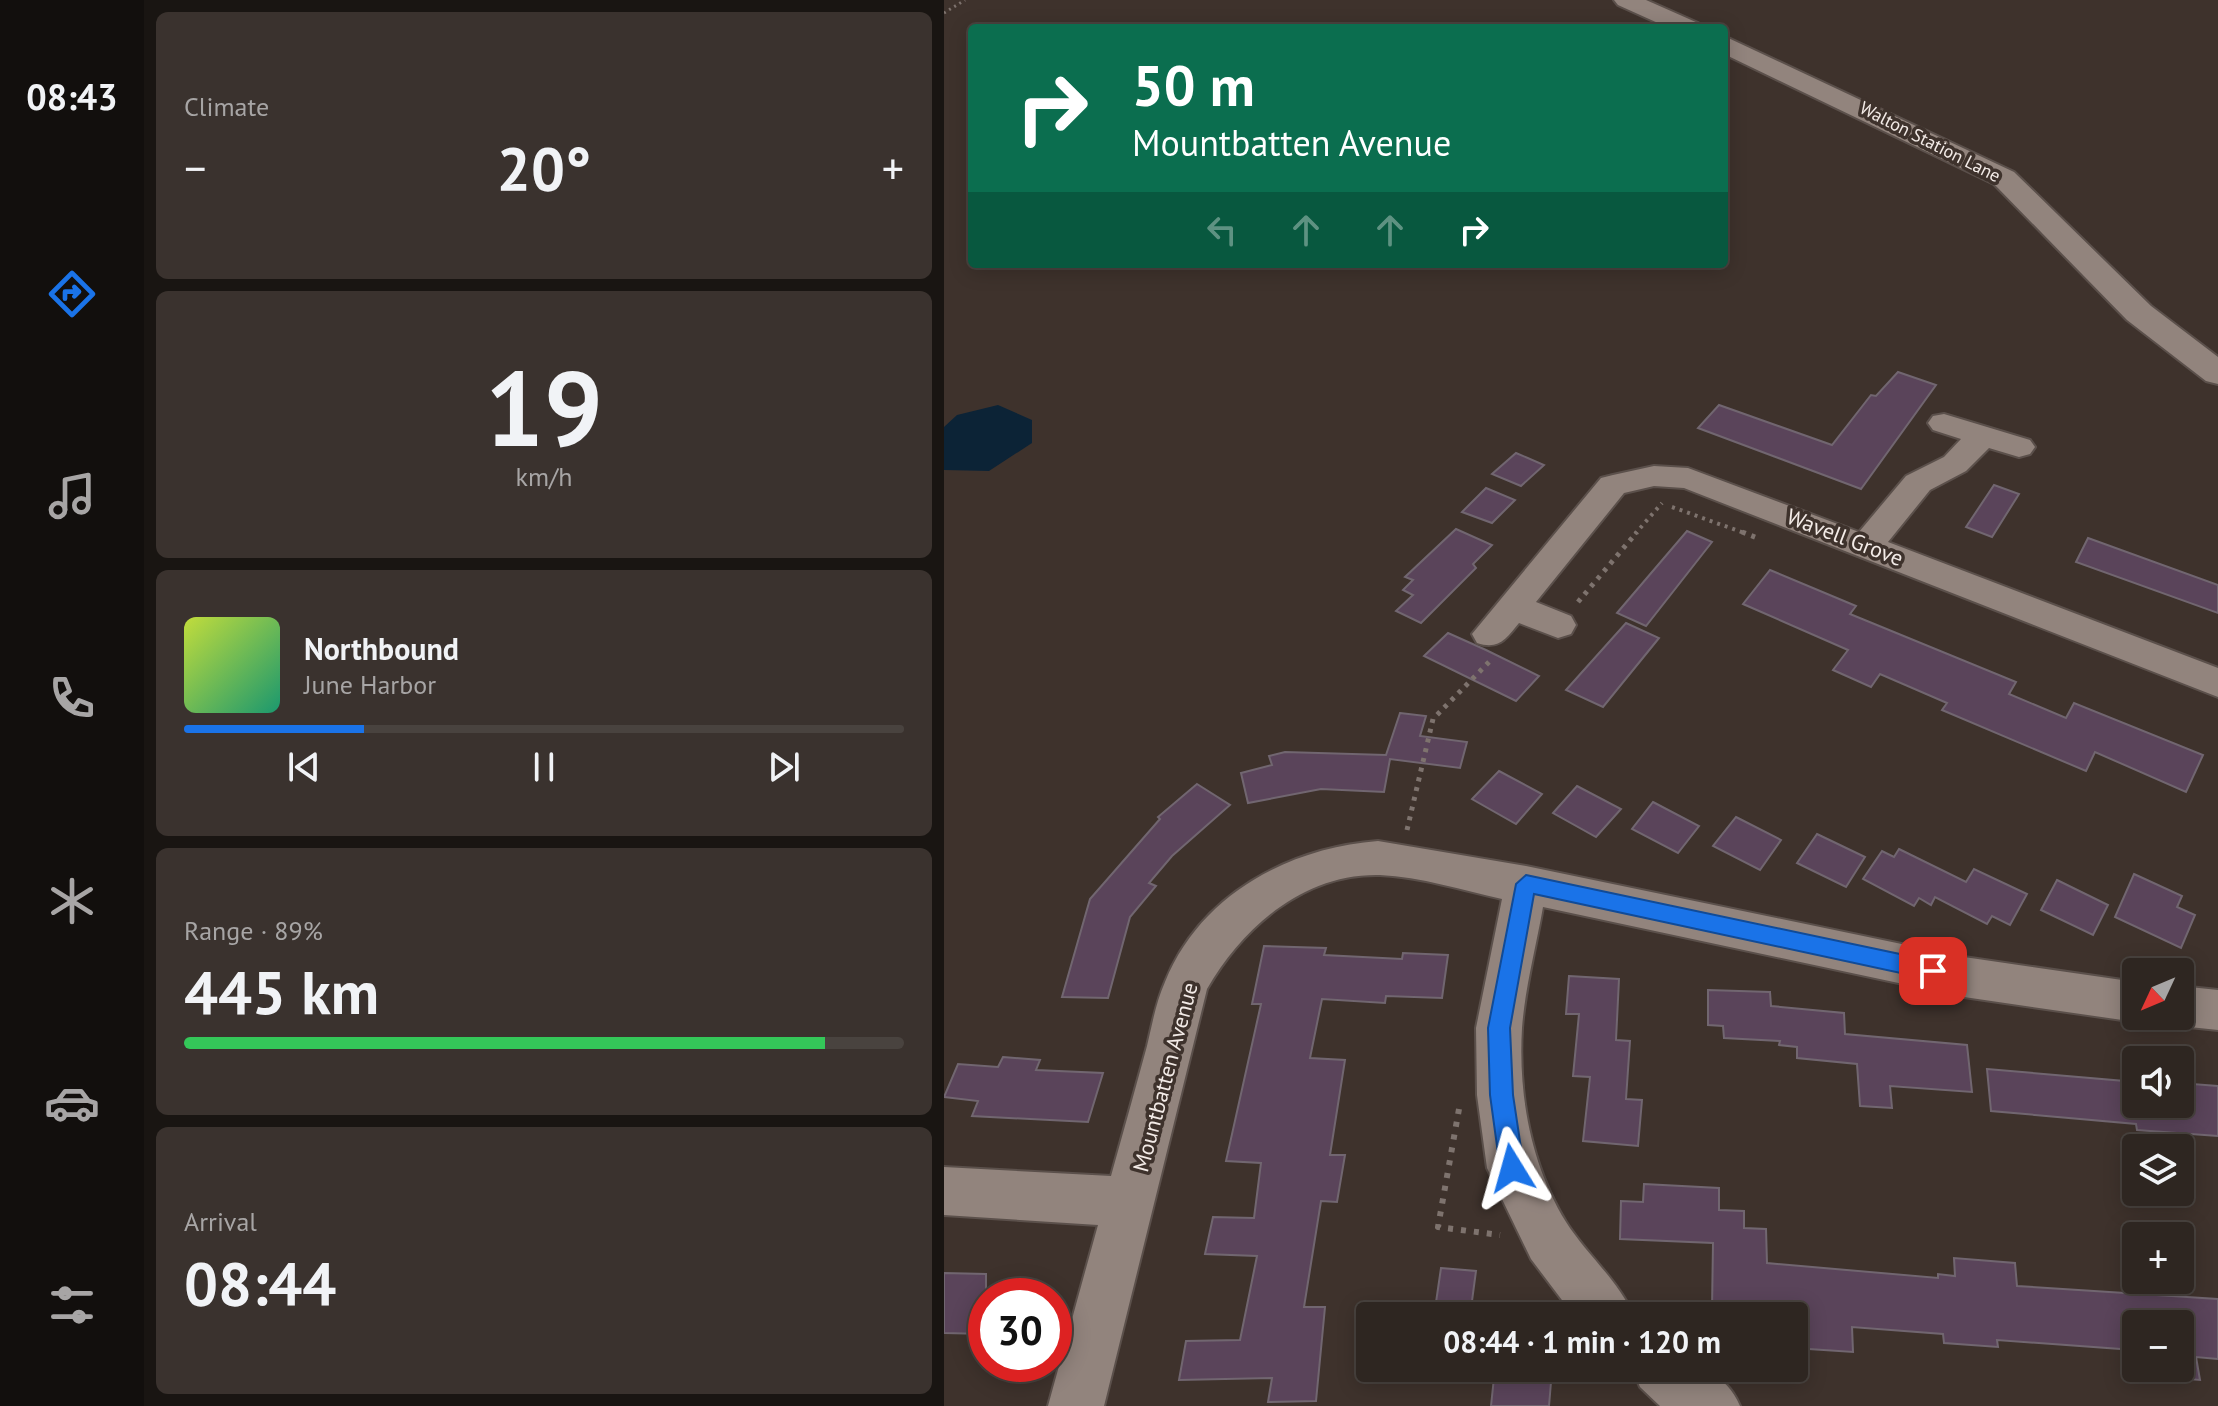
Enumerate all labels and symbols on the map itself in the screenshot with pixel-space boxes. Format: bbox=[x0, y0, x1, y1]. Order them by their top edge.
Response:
street label: Walton Station Lane bbox=[1856, 96, 2005, 187]
street label: Wavell Grove bbox=[1783, 502, 1907, 572]
pin bbox=[1899, 937, 1967, 1005]
north arrow bbox=[2122, 958, 2194, 1030]
street label: Mountbatten Avenue bbox=[1126, 979, 1204, 1175]
position arrow bbox=[1470, 1126, 1554, 1210]
speed limit sign: 30 bbox=[968, 1278, 1072, 1382]

